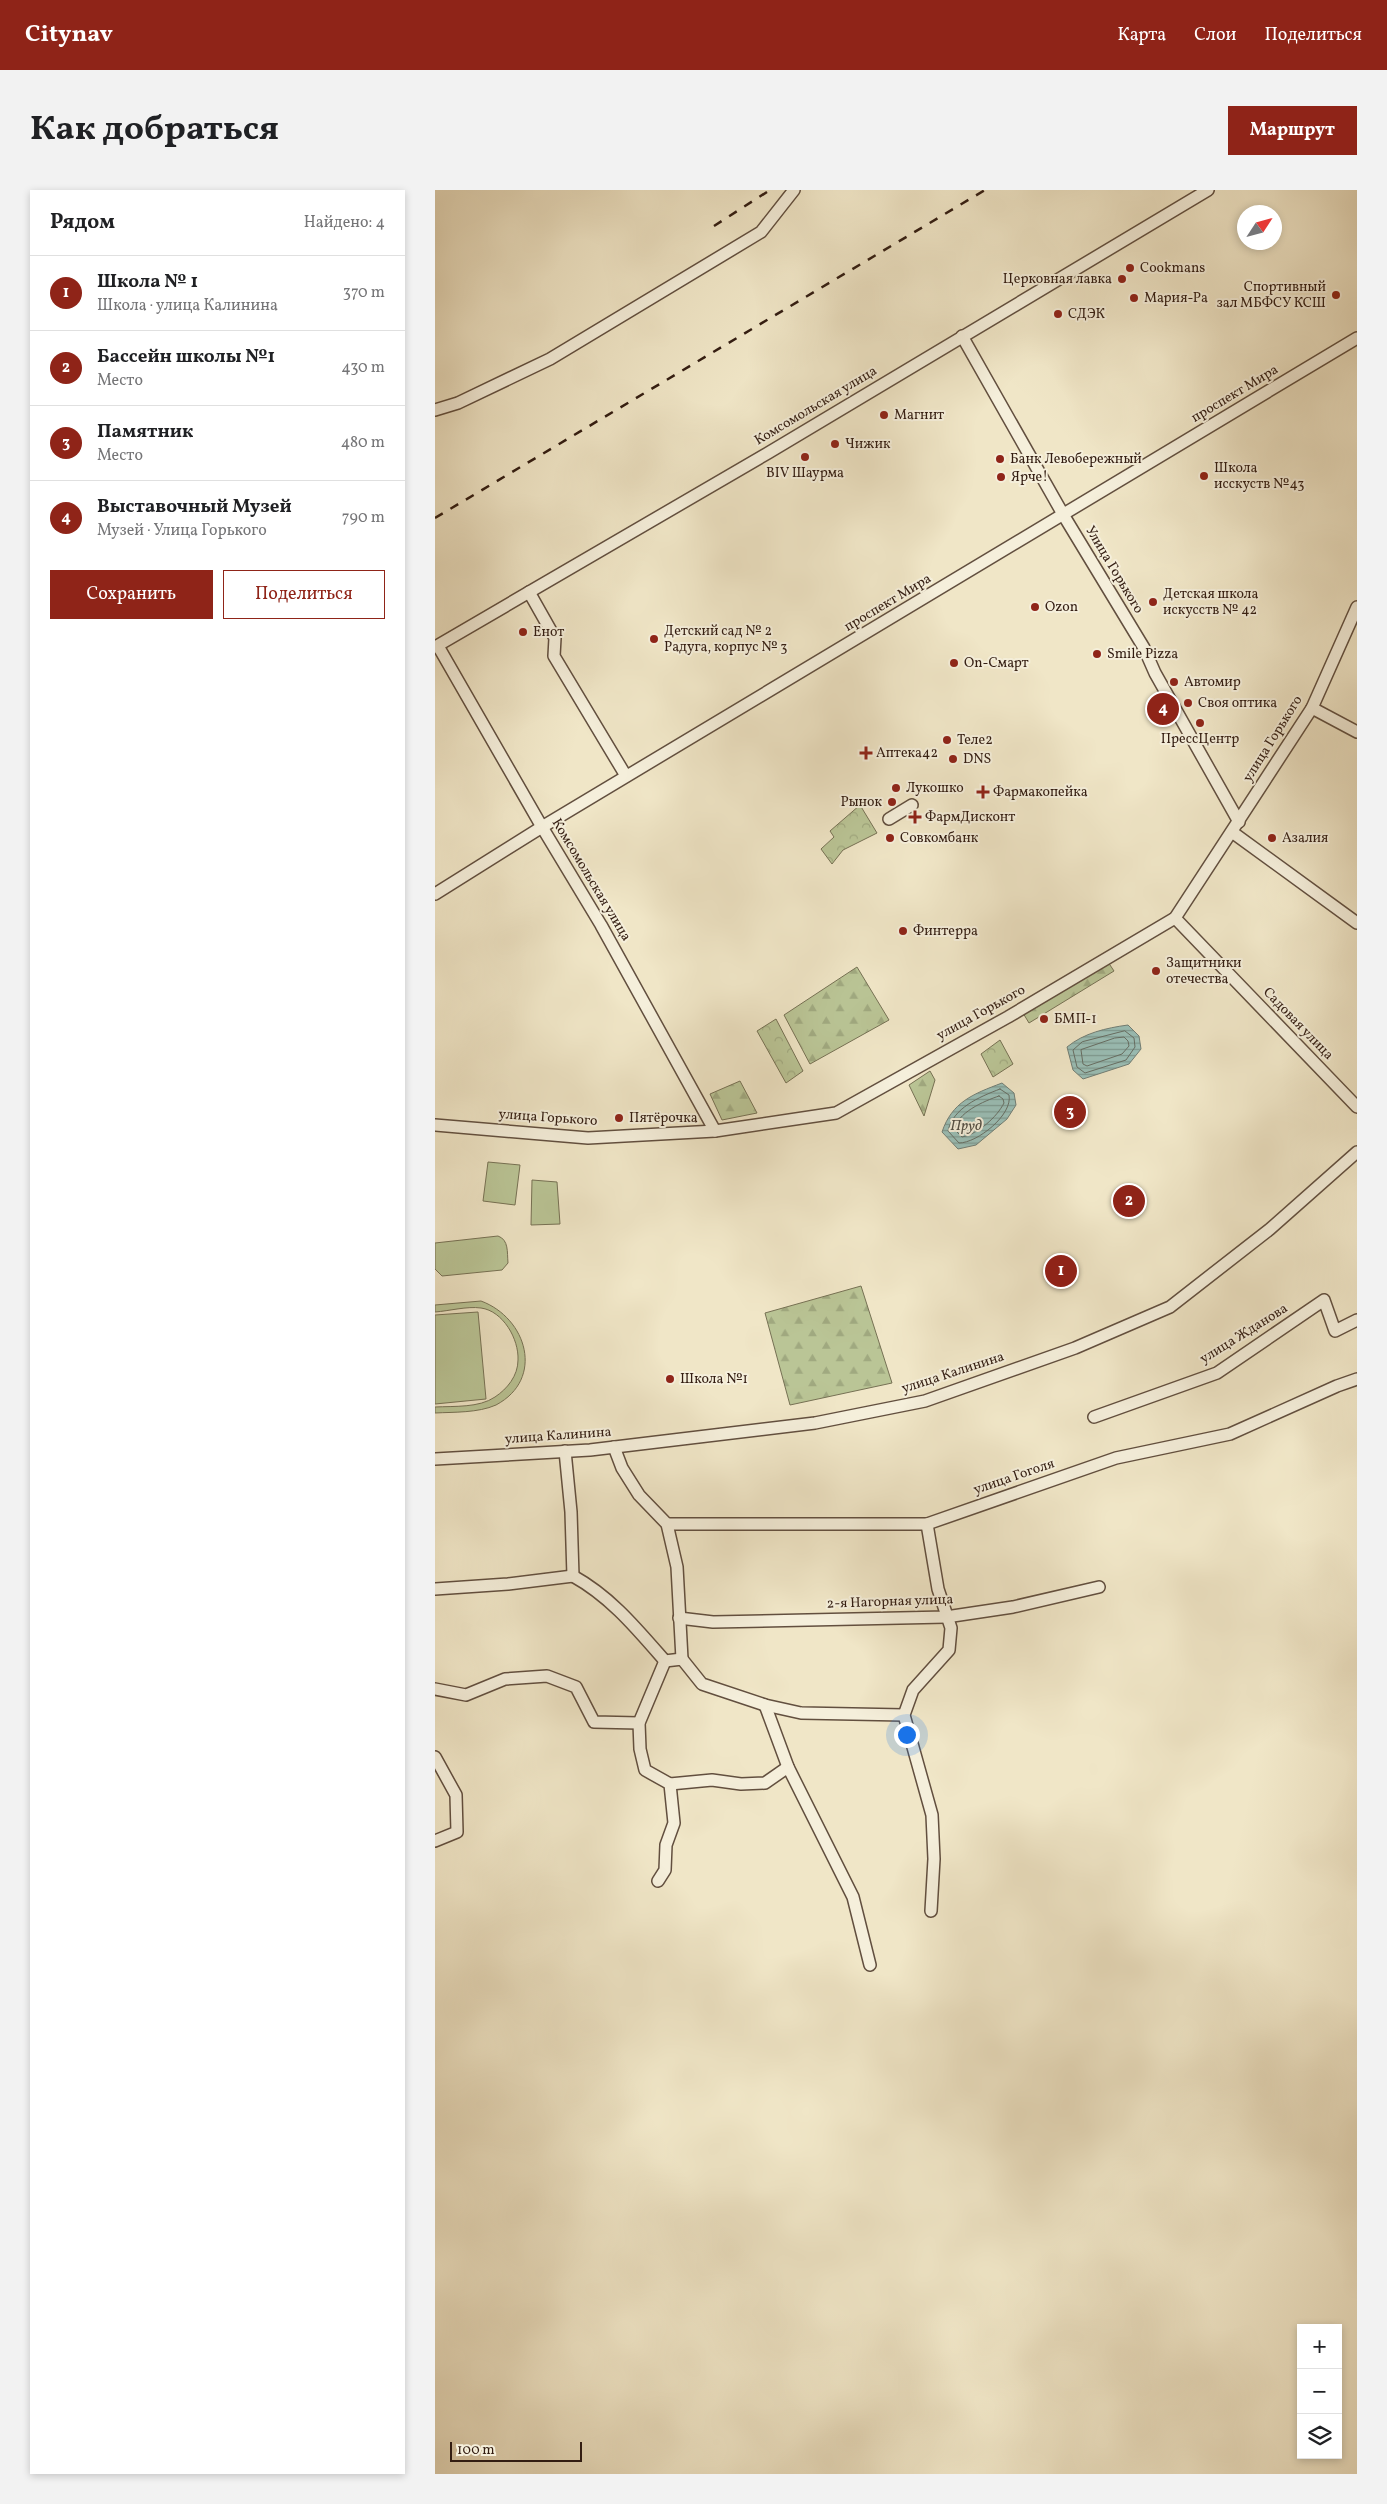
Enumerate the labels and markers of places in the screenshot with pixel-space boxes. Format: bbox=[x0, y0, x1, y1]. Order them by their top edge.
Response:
place label: Cookmans bbox=[1140, 259, 1205, 278]
marker: Cookmans bbox=[1124, 262, 1136, 274]
place label: Церковная лавка bbox=[1003, 270, 1112, 289]
marker: Церковная лавка bbox=[1116, 273, 1128, 285]
place label: Спортивный зал МБФСУ КСШ bbox=[1217, 278, 1326, 313]
place label: Мария-Ра bbox=[1144, 289, 1208, 308]
marker: Спортивный зал МБФСУ КСШ bbox=[1330, 289, 1342, 301]
marker: Мария-Ра bbox=[1128, 292, 1140, 304]
place label: СДЭК bbox=[1068, 305, 1106, 324]
marker: СДЭК bbox=[1052, 308, 1064, 320]
place label: Магнит bbox=[894, 406, 944, 425]
marker: Магнит bbox=[878, 409, 890, 421]
place label: Чижик bbox=[845, 435, 891, 454]
marker: Чижик bbox=[829, 438, 841, 450]
place label: Банк Левобережный bbox=[1010, 450, 1142, 469]
marker: BIV Шаурма bbox=[799, 451, 811, 463]
marker: Банк Левобережный bbox=[994, 453, 1006, 465]
place label: Школа исскуств №43 bbox=[1214, 459, 1304, 494]
place label: BIV Шаурма bbox=[766, 464, 844, 483]
place label: Ярче! bbox=[1011, 468, 1048, 487]
marker: Школа исскуств №43 bbox=[1198, 470, 1210, 482]
marker: Ярче! bbox=[995, 471, 1007, 483]
place label: Детская школа искусств № 42 bbox=[1163, 585, 1258, 620]
marker: Детская школа искусств № 42 bbox=[1147, 596, 1159, 608]
place label: Ozon bbox=[1045, 598, 1078, 617]
marker: Ozon bbox=[1029, 601, 1041, 613]
place label: Детский сад № 2 Радуга, корпус № 3 bbox=[664, 622, 788, 657]
place label: Енот bbox=[533, 623, 564, 642]
marker: Енот bbox=[517, 626, 529, 638]
marker: Детский сад № 2 Радуга, корпус № 3 bbox=[648, 633, 660, 645]
place label: Smile Pizza bbox=[1107, 645, 1178, 664]
marker: Smile Pizza bbox=[1091, 648, 1103, 660]
place label: On-Смарт bbox=[964, 654, 1029, 673]
marker: On-Смарт bbox=[948, 657, 960, 669]
place label: Автомир bbox=[1184, 673, 1241, 692]
marker: Автомир bbox=[1168, 676, 1180, 688]
pin: 4 bbox=[1147, 690, 1179, 728]
place label: Своя оптика bbox=[1198, 694, 1277, 713]
marker: Своя оптика bbox=[1182, 697, 1194, 709]
marker: ПрессЦентр bbox=[1194, 717, 1206, 729]
place label: ПрессЦентр bbox=[1161, 730, 1239, 749]
place label: Теле2 bbox=[957, 731, 993, 750]
marker: Теле2 bbox=[941, 734, 953, 746]
place label: Аптека42 bbox=[876, 744, 938, 763]
marker: Аптека42 bbox=[860, 747, 872, 759]
place label: DNS bbox=[963, 750, 991, 769]
marker: DNS bbox=[947, 753, 959, 765]
place label: Лукошко bbox=[906, 779, 964, 798]
marker: Лукошко bbox=[890, 782, 902, 794]
place label: Фармакопейка bbox=[993, 783, 1088, 802]
marker: Фармакопейка bbox=[977, 786, 989, 798]
place label: Рынок bbox=[841, 793, 883, 812]
marker: Рынок bbox=[886, 796, 898, 808]
place label: ФармДисконт bbox=[925, 808, 1015, 827]
marker: ФармДисконт bbox=[909, 811, 921, 823]
place label: Совкомбанк bbox=[900, 829, 979, 848]
place label: Азалия bbox=[1282, 829, 1328, 848]
marker: Совкомбанк bbox=[884, 832, 896, 844]
marker: Азалия bbox=[1266, 832, 1278, 844]
place label: Финтерра bbox=[913, 922, 978, 941]
marker: Финтерра bbox=[897, 925, 909, 937]
place label: Защитники отечества bbox=[1166, 954, 1242, 989]
marker: Защитники отечества bbox=[1150, 965, 1162, 977]
place label: БМП-1 bbox=[1054, 1010, 1097, 1029]
marker: БМП-1 bbox=[1038, 1013, 1050, 1025]
pin: 3 bbox=[1054, 1093, 1086, 1131]
place label: Пятёрочка bbox=[629, 1109, 698, 1128]
marker: Пятёрочка bbox=[613, 1112, 625, 1124]
pin: 2 bbox=[1113, 1182, 1145, 1220]
pin: 1 bbox=[1045, 1252, 1077, 1290]
place label: Школа №1 bbox=[680, 1370, 748, 1389]
marker: Школа №1 bbox=[664, 1373, 676, 1385]

